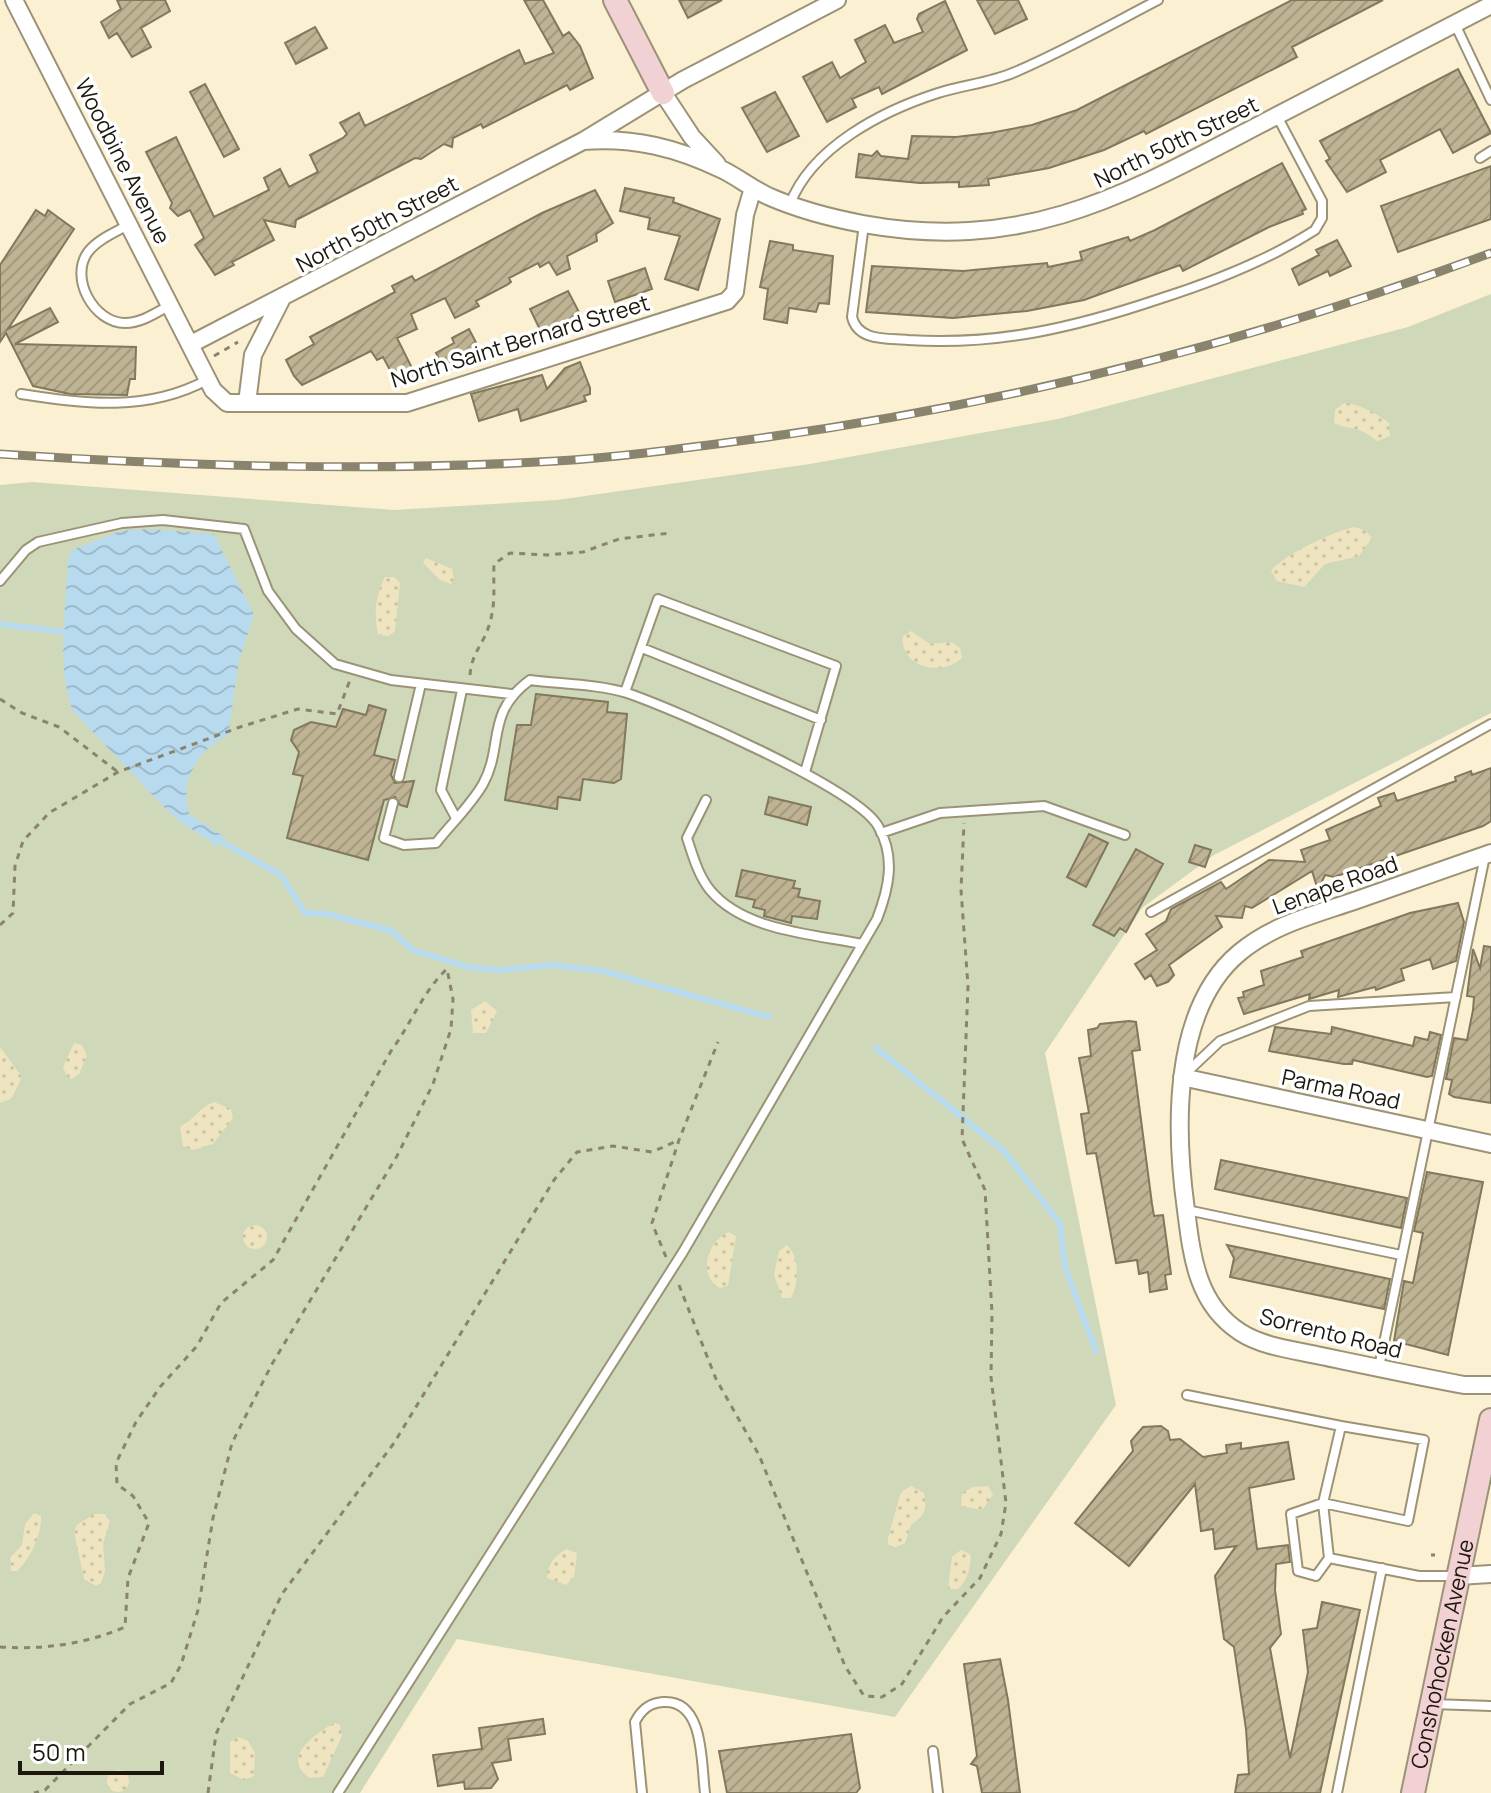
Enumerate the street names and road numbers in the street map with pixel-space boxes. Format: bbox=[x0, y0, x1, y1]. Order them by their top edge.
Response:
street label: Woodbine Avenue bbox=[68, 73, 178, 249]
street label: North 50th Street bbox=[1089, 89, 1263, 195]
street label: North 50th Street bbox=[291, 169, 463, 279]
street label: North Saint Bernard Street bbox=[387, 287, 653, 395]
street label: Lenape Road bbox=[1268, 848, 1402, 922]
street label: Parma Road bbox=[1279, 1062, 1403, 1116]
street label: Sorrento Road bbox=[1257, 1301, 1405, 1365]
street label: Conshohocken Avenue bbox=[1403, 1536, 1481, 1772]

